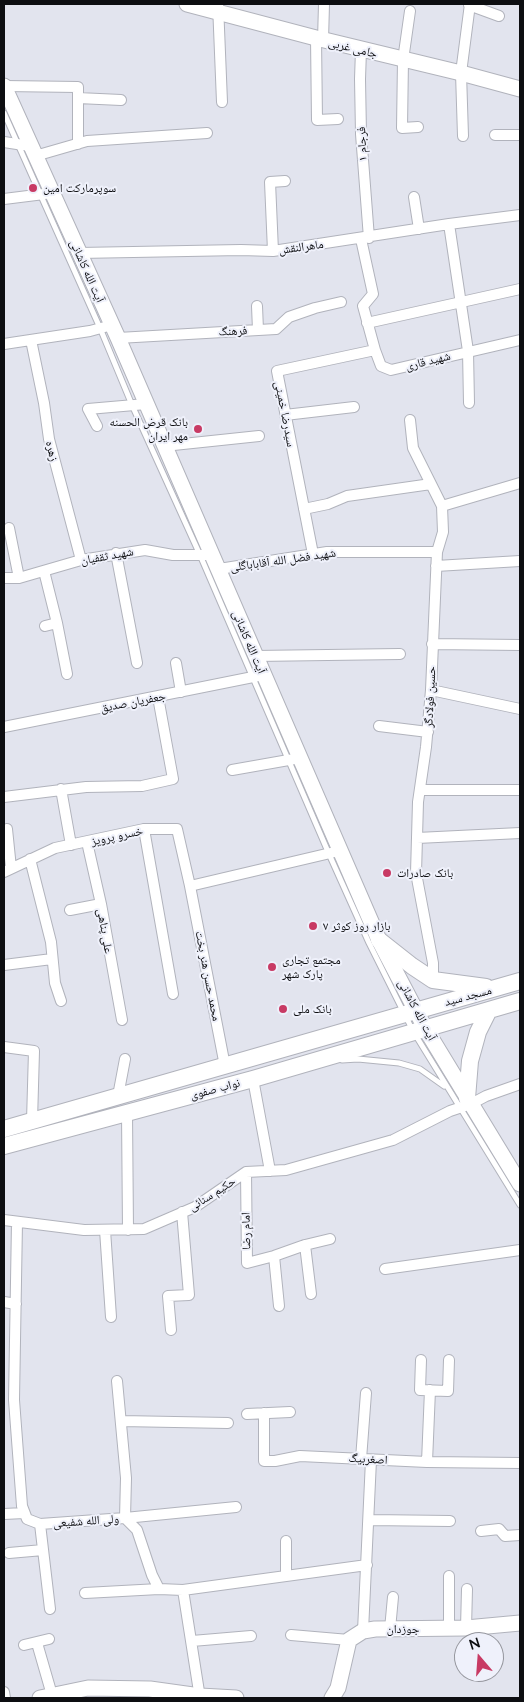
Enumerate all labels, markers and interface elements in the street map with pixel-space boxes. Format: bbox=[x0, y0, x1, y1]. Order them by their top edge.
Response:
street label: جامی غربی bbox=[327, 35, 379, 61]
street label: فرجام ۱ bbox=[354, 126, 370, 162]
place label: سوپرمارکت امین bbox=[43, 181, 116, 195]
marker: سوپرمارکت امین bbox=[27, 182, 39, 194]
street label: آیت الله کاشانی bbox=[67, 237, 107, 305]
street label: ماهرالنقش bbox=[278, 237, 324, 257]
street label: فرهنگ bbox=[218, 323, 248, 339]
street label: شهید قاری bbox=[404, 348, 452, 374]
street label: سیدرضا خمینی bbox=[272, 380, 298, 448]
place label: بانک قرض الحسنه مهر ایران bbox=[110, 415, 188, 443]
marker: بانک قرض الحسنه مهر ایران bbox=[192, 423, 204, 435]
street label: زهره bbox=[43, 439, 61, 463]
street label: شهید ثقفیان bbox=[79, 544, 135, 568]
street label: شهید فضل الله آقاباباگلی bbox=[229, 545, 337, 575]
street label: آیت الله کاشانی bbox=[229, 608, 269, 676]
street label: حسین فولادگر bbox=[421, 666, 439, 728]
street label: جعفریان صدیق bbox=[99, 689, 167, 715]
street label: خسرو پرویز bbox=[90, 823, 144, 849]
place label: بانک صادرات bbox=[397, 866, 453, 880]
marker: بانک صادرات bbox=[381, 867, 393, 879]
street label: علی پناهی bbox=[94, 907, 116, 955]
place label: بازار روز کوثر ۷ bbox=[323, 919, 390, 933]
marker: بازار روز کوثر ۷ bbox=[307, 920, 319, 932]
street label: محمد حسن هنر بخت bbox=[192, 930, 224, 1022]
place label: مجتمع تجاری پارک شهر bbox=[282, 953, 341, 981]
marker: مجتمع تجاری پارک شهر bbox=[266, 961, 278, 973]
street label: آیت الله کاشانی bbox=[395, 977, 439, 1043]
street label: مسجد سید bbox=[443, 983, 493, 1009]
place label: بانک ملی bbox=[293, 1002, 332, 1016]
marker: بانک ملی bbox=[277, 1003, 289, 1015]
street label: نواب صفوی bbox=[188, 1075, 242, 1103]
street label: حکیم سنائی bbox=[186, 1174, 238, 1214]
street label: امام رضا bbox=[238, 1212, 254, 1250]
street label: اصغربیگ bbox=[348, 1451, 388, 1467]
street label: ولی الله شفیعی bbox=[52, 1512, 120, 1530]
street label: جوزدان bbox=[387, 1622, 419, 1636]
north arrow bbox=[454, 1632, 504, 1682]
text: N bbox=[467, 1633, 482, 1653]

